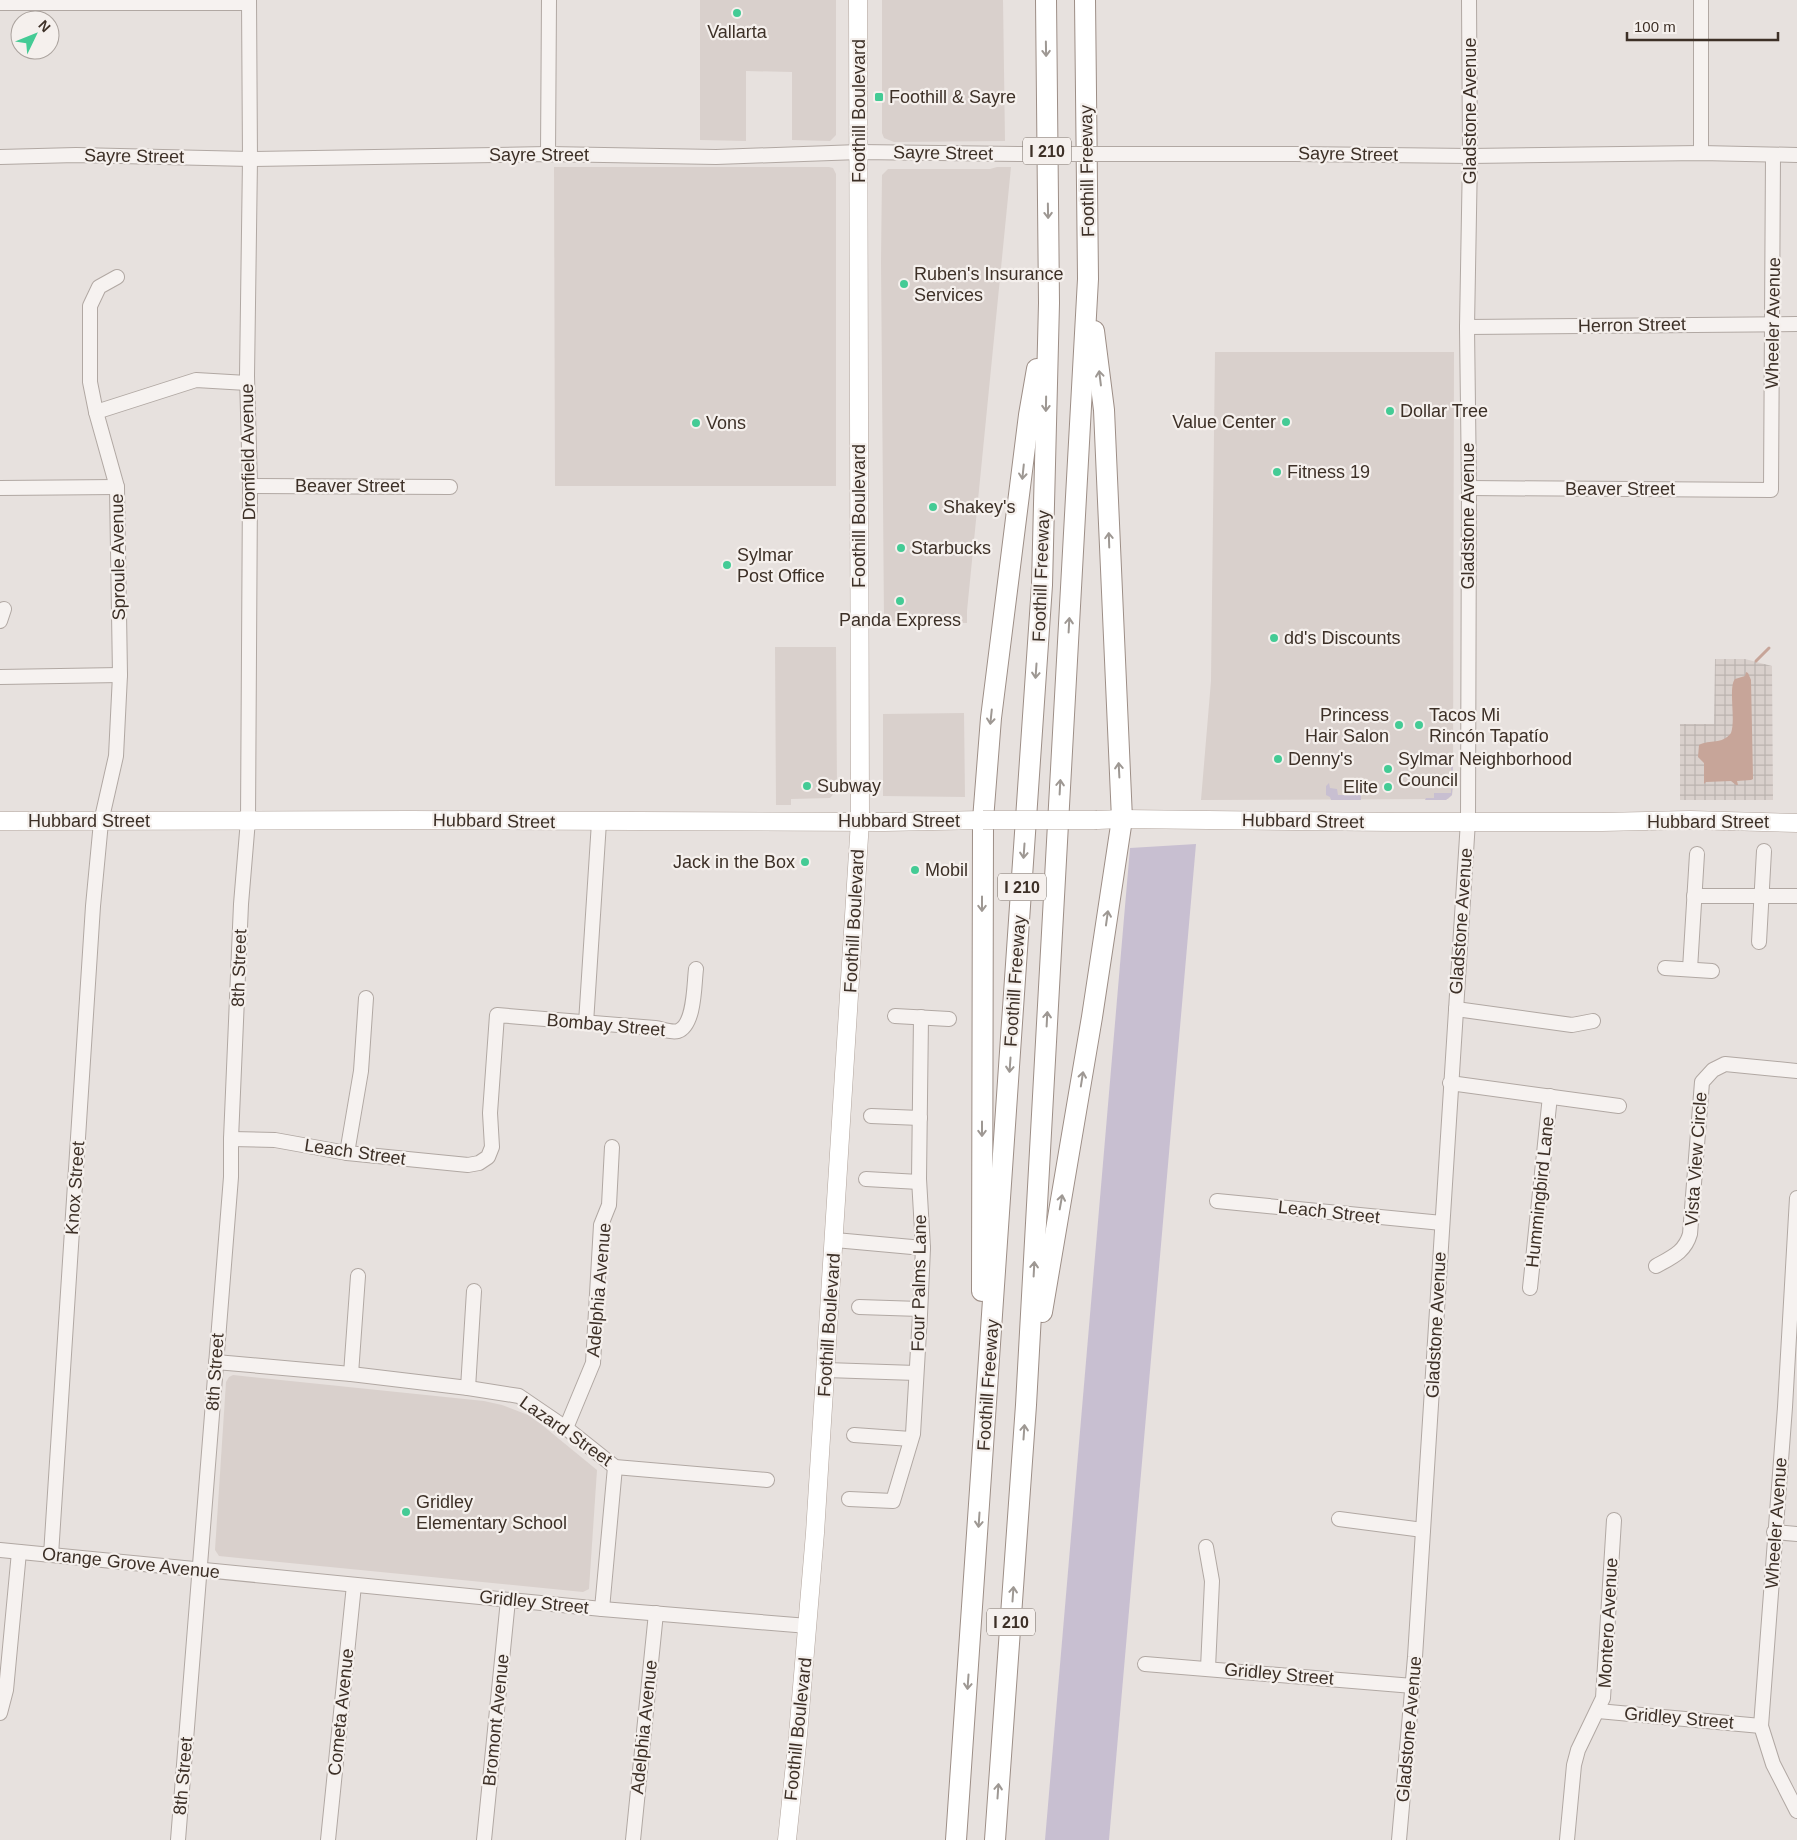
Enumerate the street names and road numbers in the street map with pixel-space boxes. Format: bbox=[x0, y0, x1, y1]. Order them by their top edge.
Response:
street label: Gladstone Avenue bbox=[1460, 38, 1480, 184]
street label: Foothill Boulevard bbox=[849, 39, 869, 183]
street label: Foothill Freeway bbox=[1076, 105, 1098, 237]
road number: I 210 bbox=[1023, 138, 1071, 164]
street label: Sayre Street bbox=[893, 142, 993, 164]
street label: Sayre Street bbox=[1298, 143, 1398, 165]
street label: Sayre Street bbox=[84, 145, 184, 167]
street label: Sayre Street bbox=[489, 145, 589, 165]
street label: Wheeler Avenue bbox=[1762, 257, 1784, 389]
street label: Herron Street bbox=[1578, 314, 1686, 336]
street label: Dronfield Avenue bbox=[237, 383, 259, 521]
street label: Gladstone Avenue bbox=[1458, 443, 1478, 589]
street label: Foothill Boulevard bbox=[849, 444, 869, 588]
street label: Beaver Street bbox=[295, 476, 405, 496]
street label: Beaver Street bbox=[1565, 479, 1675, 499]
street label: Sproule Avenue bbox=[107, 493, 129, 621]
street label: Foothill Freeway bbox=[1029, 510, 1053, 642]
street label: Hubbard Street bbox=[433, 810, 555, 832]
street label: Hubbard Street bbox=[1242, 810, 1364, 832]
street label: Hubbard Street bbox=[28, 811, 150, 831]
street label: Hubbard Street bbox=[838, 811, 960, 831]
street label: Hubbard Street bbox=[1647, 812, 1769, 832]
street label: Gladstone Avenue bbox=[1446, 847, 1476, 995]
street label: Foothill Boulevard bbox=[840, 849, 868, 993]
road number: I 210 bbox=[998, 874, 1046, 900]
street label: Foothill Freeway bbox=[1000, 914, 1030, 1048]
street label: 8th Street bbox=[228, 929, 250, 1007]
street label: Bombay Street bbox=[546, 1010, 666, 1040]
street label: Vista View Circle bbox=[1681, 1091, 1711, 1227]
street label: Hummingbird Lane bbox=[1522, 1115, 1558, 1269]
street label: Leach Street bbox=[303, 1135, 407, 1169]
street label: Knox Street bbox=[62, 1140, 88, 1236]
street label: Leach Street bbox=[1277, 1197, 1381, 1227]
street label: Four Palms Lane bbox=[908, 1214, 930, 1352]
street label: Adelphia Avenue bbox=[583, 1222, 615, 1358]
street label: Gladstone Avenue bbox=[1422, 1251, 1450, 1399]
street label: Foothill Boulevard bbox=[814, 1252, 844, 1398]
street label: Foothill Freeway bbox=[973, 1318, 1003, 1452]
street label: 8th Street bbox=[202, 1332, 228, 1412]
street label: Lazard Street bbox=[516, 1392, 616, 1470]
street label: Wheeler Avenue bbox=[1761, 1457, 1791, 1589]
street label: Orange Grove Avenue bbox=[41, 1544, 221, 1582]
street label: Montero Avenue bbox=[1595, 1557, 1621, 1689]
street label: Gridley Street bbox=[478, 1586, 590, 1618]
road number: I 210 bbox=[987, 1608, 1035, 1635]
street label: Cometa Avenue bbox=[324, 1647, 358, 1777]
street label: Bromont Avenue bbox=[479, 1653, 513, 1787]
street label: Gladstone Avenue bbox=[1393, 1655, 1425, 1803]
street label: Foothill Boulevard bbox=[781, 1656, 815, 1802]
street label: Adelphia Avenue bbox=[627, 1659, 661, 1795]
street label: Gridley Street bbox=[1223, 1659, 1335, 1689]
street label: Gridley Street bbox=[1623, 1703, 1735, 1733]
street label: 8th Street bbox=[170, 1736, 196, 1816]

